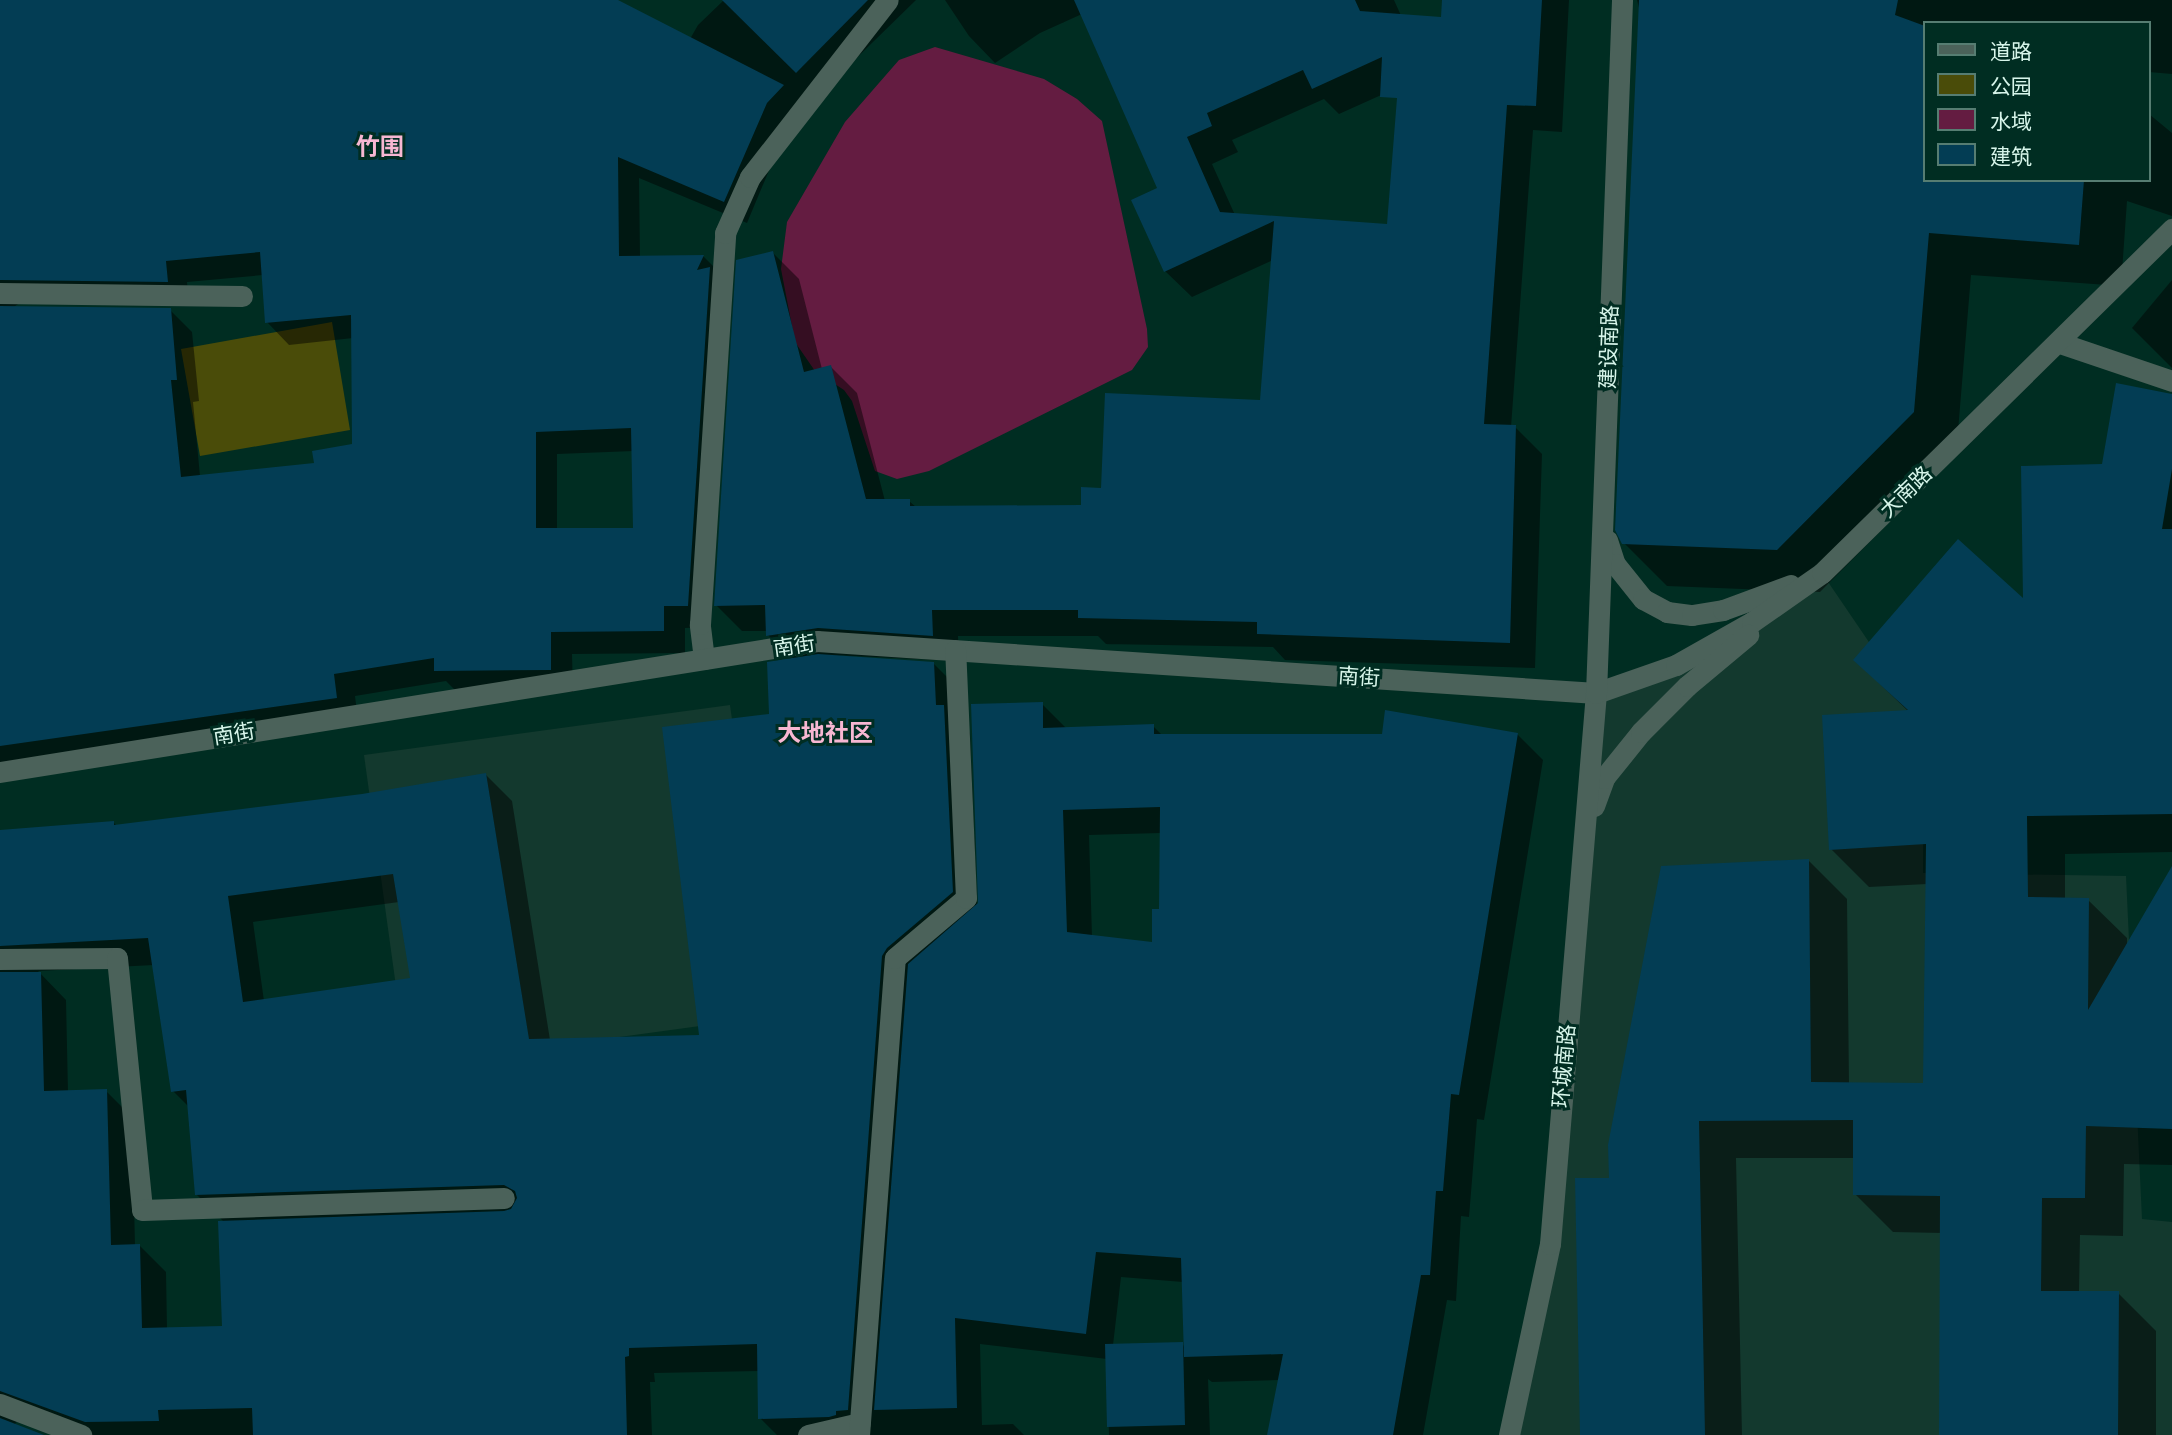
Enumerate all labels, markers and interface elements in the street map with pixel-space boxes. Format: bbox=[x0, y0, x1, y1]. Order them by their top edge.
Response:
legend bbox=[1924, 21, 2151, 182]
text: 道路 bbox=[1990, 39, 2032, 65]
text: 公园 bbox=[1990, 74, 2032, 100]
text: 水域 bbox=[1990, 109, 2032, 135]
district label: 竹围 bbox=[356, 134, 404, 162]
text: 建筑 bbox=[1990, 144, 2032, 170]
street label: 建设南路 bbox=[1595, 305, 1623, 389]
street label: 大南路 bbox=[1875, 461, 1937, 523]
street label: 南街 bbox=[771, 631, 817, 661]
street label: 南街 bbox=[1337, 663, 1381, 691]
street label: 南街 bbox=[211, 718, 257, 750]
district label: 大地社区 bbox=[777, 720, 873, 748]
street label: 环城南路 bbox=[1548, 1023, 1580, 1109]

